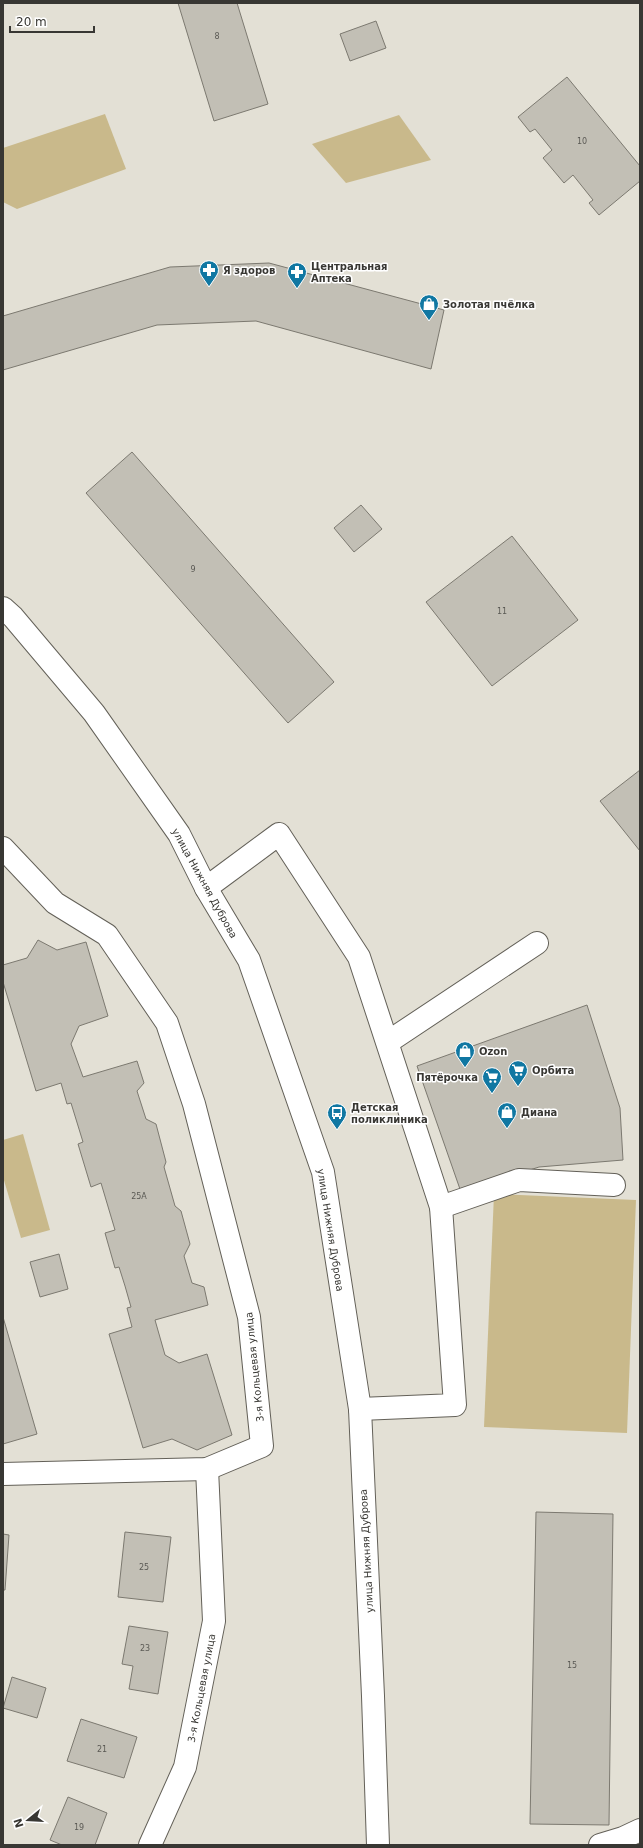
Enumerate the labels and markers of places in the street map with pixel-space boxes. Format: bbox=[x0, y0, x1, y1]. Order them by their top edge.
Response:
pharmacy icon: Я здоров bbox=[198, 259, 220, 287]
pharmacy icon: Центральная Аптека bbox=[286, 261, 308, 289]
place label: Центральная Аптека bbox=[311, 261, 387, 284]
place label: Я здоров bbox=[223, 265, 275, 276]
shop icon: Золотая пчёлка bbox=[418, 293, 440, 321]
place label: Золотая пчёлка bbox=[443, 299, 535, 310]
shop icon: Ozon bbox=[454, 1040, 476, 1068]
place label: Ozon bbox=[479, 1046, 507, 1057]
supermarket icon: Орбита bbox=[507, 1059, 529, 1087]
place label: Орбита bbox=[532, 1065, 574, 1076]
supermarket icon: Пятёрочка bbox=[481, 1066, 503, 1094]
place label: Пятёрочка bbox=[416, 1072, 478, 1083]
shop icon: Диана bbox=[496, 1101, 518, 1129]
bus stop icon: Детская поликлиника bbox=[326, 1102, 348, 1130]
place label: Детская поликлиника bbox=[351, 1102, 428, 1125]
place label: Диана bbox=[521, 1107, 557, 1118]

